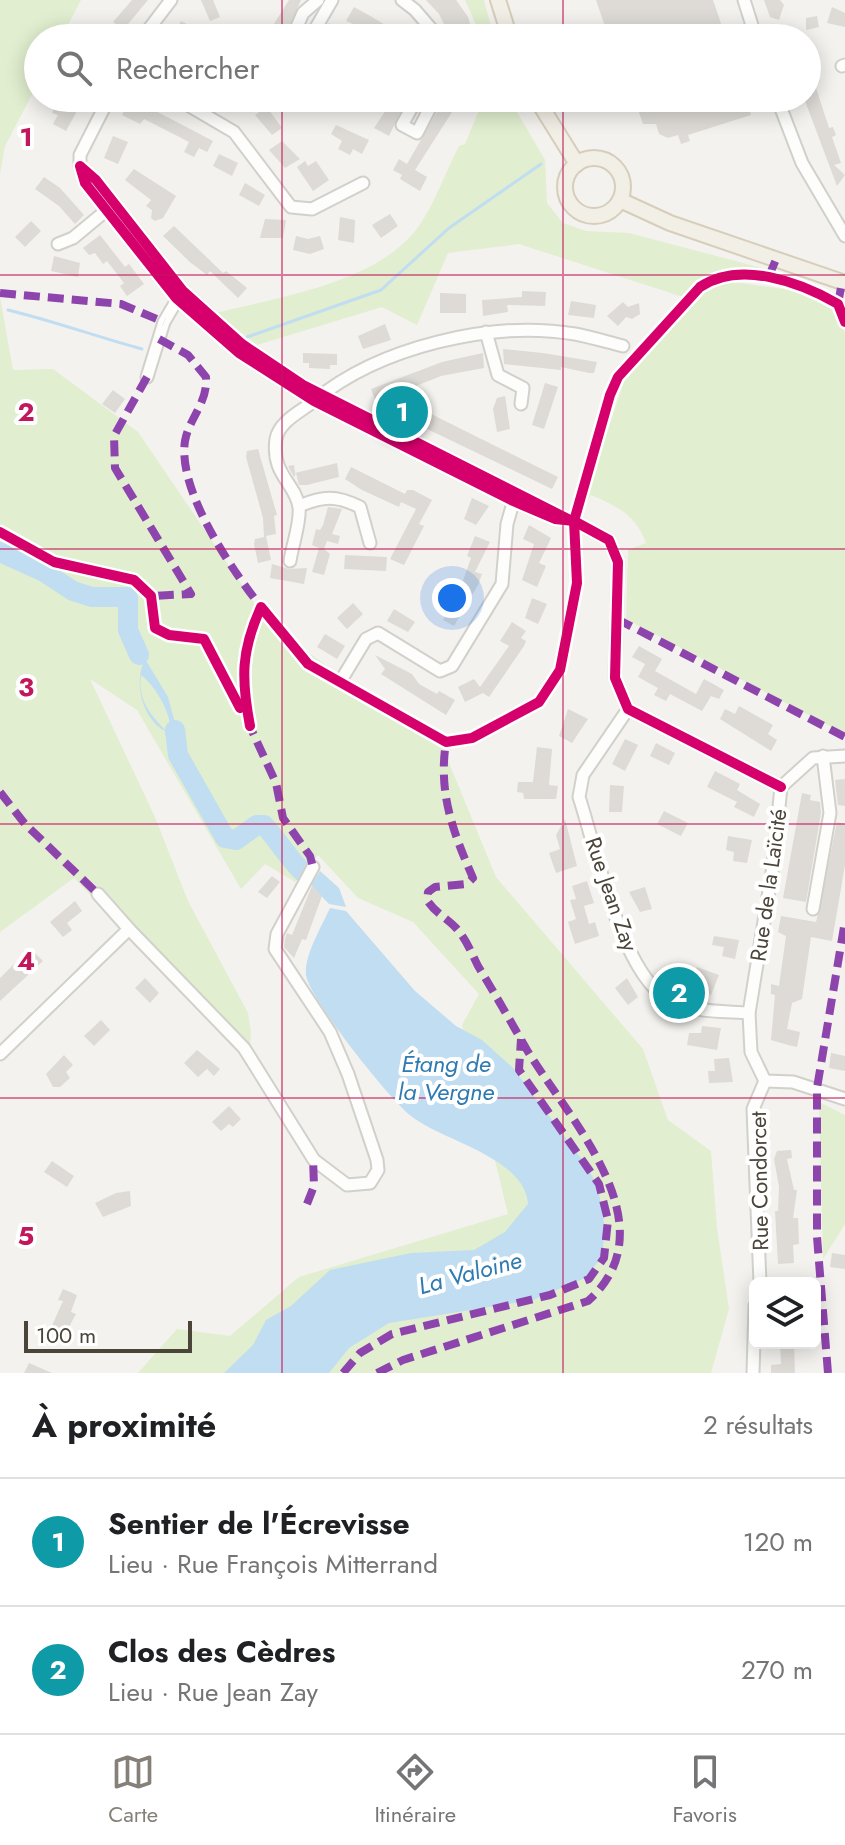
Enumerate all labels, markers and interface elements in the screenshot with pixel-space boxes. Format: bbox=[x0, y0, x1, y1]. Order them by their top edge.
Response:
search box bbox=[24, 24, 821, 112]
icon: search bbox=[52, 46, 96, 90]
text: Rechercher bbox=[116, 47, 259, 90]
text: 1 bbox=[19, 118, 33, 156]
pin: 1 bbox=[376, 382, 428, 442]
text: 2 bbox=[17, 393, 35, 431]
your location bbox=[432, 578, 472, 618]
text: 3 bbox=[18, 668, 34, 706]
street label: Rue de la Laïcité bbox=[741, 807, 795, 963]
street label: Rue Jean Zay bbox=[577, 832, 647, 956]
text: 4 bbox=[17, 942, 35, 980]
pin: 2 bbox=[653, 963, 705, 1023]
water label: Étang de la Vergne bbox=[398, 1046, 494, 1109]
street label: Rue Condorcet bbox=[742, 1110, 776, 1251]
text: 5 bbox=[18, 1217, 34, 1255]
water label: La Valoine bbox=[414, 1242, 525, 1303]
map controls bbox=[749, 1277, 821, 1349]
button: layers bbox=[749, 1277, 821, 1349]
scale bar bbox=[24, 1317, 192, 1353]
text: 100 m bbox=[36, 1319, 96, 1351]
text: À proximité bbox=[32, 1401, 216, 1450]
text: 2 résultats bbox=[703, 1406, 813, 1444]
text: Sentier de l'Écrevisse bbox=[108, 1502, 410, 1545]
text: 1 bbox=[51, 1523, 65, 1561]
text: 120 m bbox=[743, 1523, 813, 1561]
text: Lieu · Rue François Mitterrand bbox=[108, 1545, 438, 1583]
text: Clos des Cèdres bbox=[108, 1630, 335, 1673]
text: 2 bbox=[49, 1651, 67, 1689]
text: 270 m bbox=[741, 1651, 813, 1689]
text: Lieu · Rue Jean Zay bbox=[108, 1673, 318, 1711]
tab: Carte bbox=[108, 1750, 158, 1830]
tab: Itinéraire bbox=[374, 1750, 456, 1830]
tab: Favoris bbox=[672, 1750, 737, 1830]

